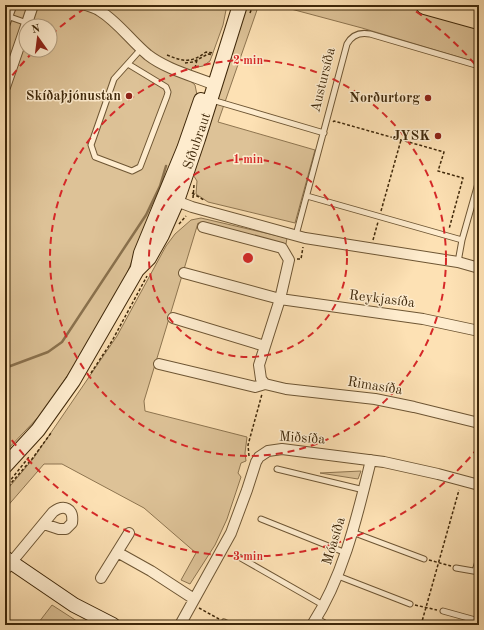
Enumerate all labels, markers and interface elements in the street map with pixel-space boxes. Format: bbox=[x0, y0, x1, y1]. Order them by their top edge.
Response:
north arrow bbox=[18, 18, 58, 58]
text: N bbox=[31, 23, 42, 36]
street label: Austursíða bbox=[308, 46, 338, 114]
text: 2 min bbox=[233, 55, 263, 67]
place label: Skíðaþjónustan bbox=[26, 89, 121, 104]
marker: Skíðaþjónustan bbox=[124, 91, 134, 101]
place label: Norðurtorg bbox=[349, 91, 420, 105]
marker: Norðurtorg bbox=[423, 93, 433, 103]
street label: Síðubraut bbox=[181, 111, 213, 171]
place label: JYSK bbox=[393, 129, 430, 143]
marker: JYSK bbox=[433, 131, 443, 141]
text: 1 min bbox=[233, 154, 263, 166]
centre of rings bbox=[241, 251, 255, 265]
street label: Reykjasíða bbox=[348, 288, 416, 310]
street label: Rimasíða bbox=[346, 375, 404, 397]
street label: Miðsíða bbox=[278, 429, 326, 447]
street label: Móasíða bbox=[320, 515, 348, 567]
text: 3 min bbox=[233, 551, 263, 563]

